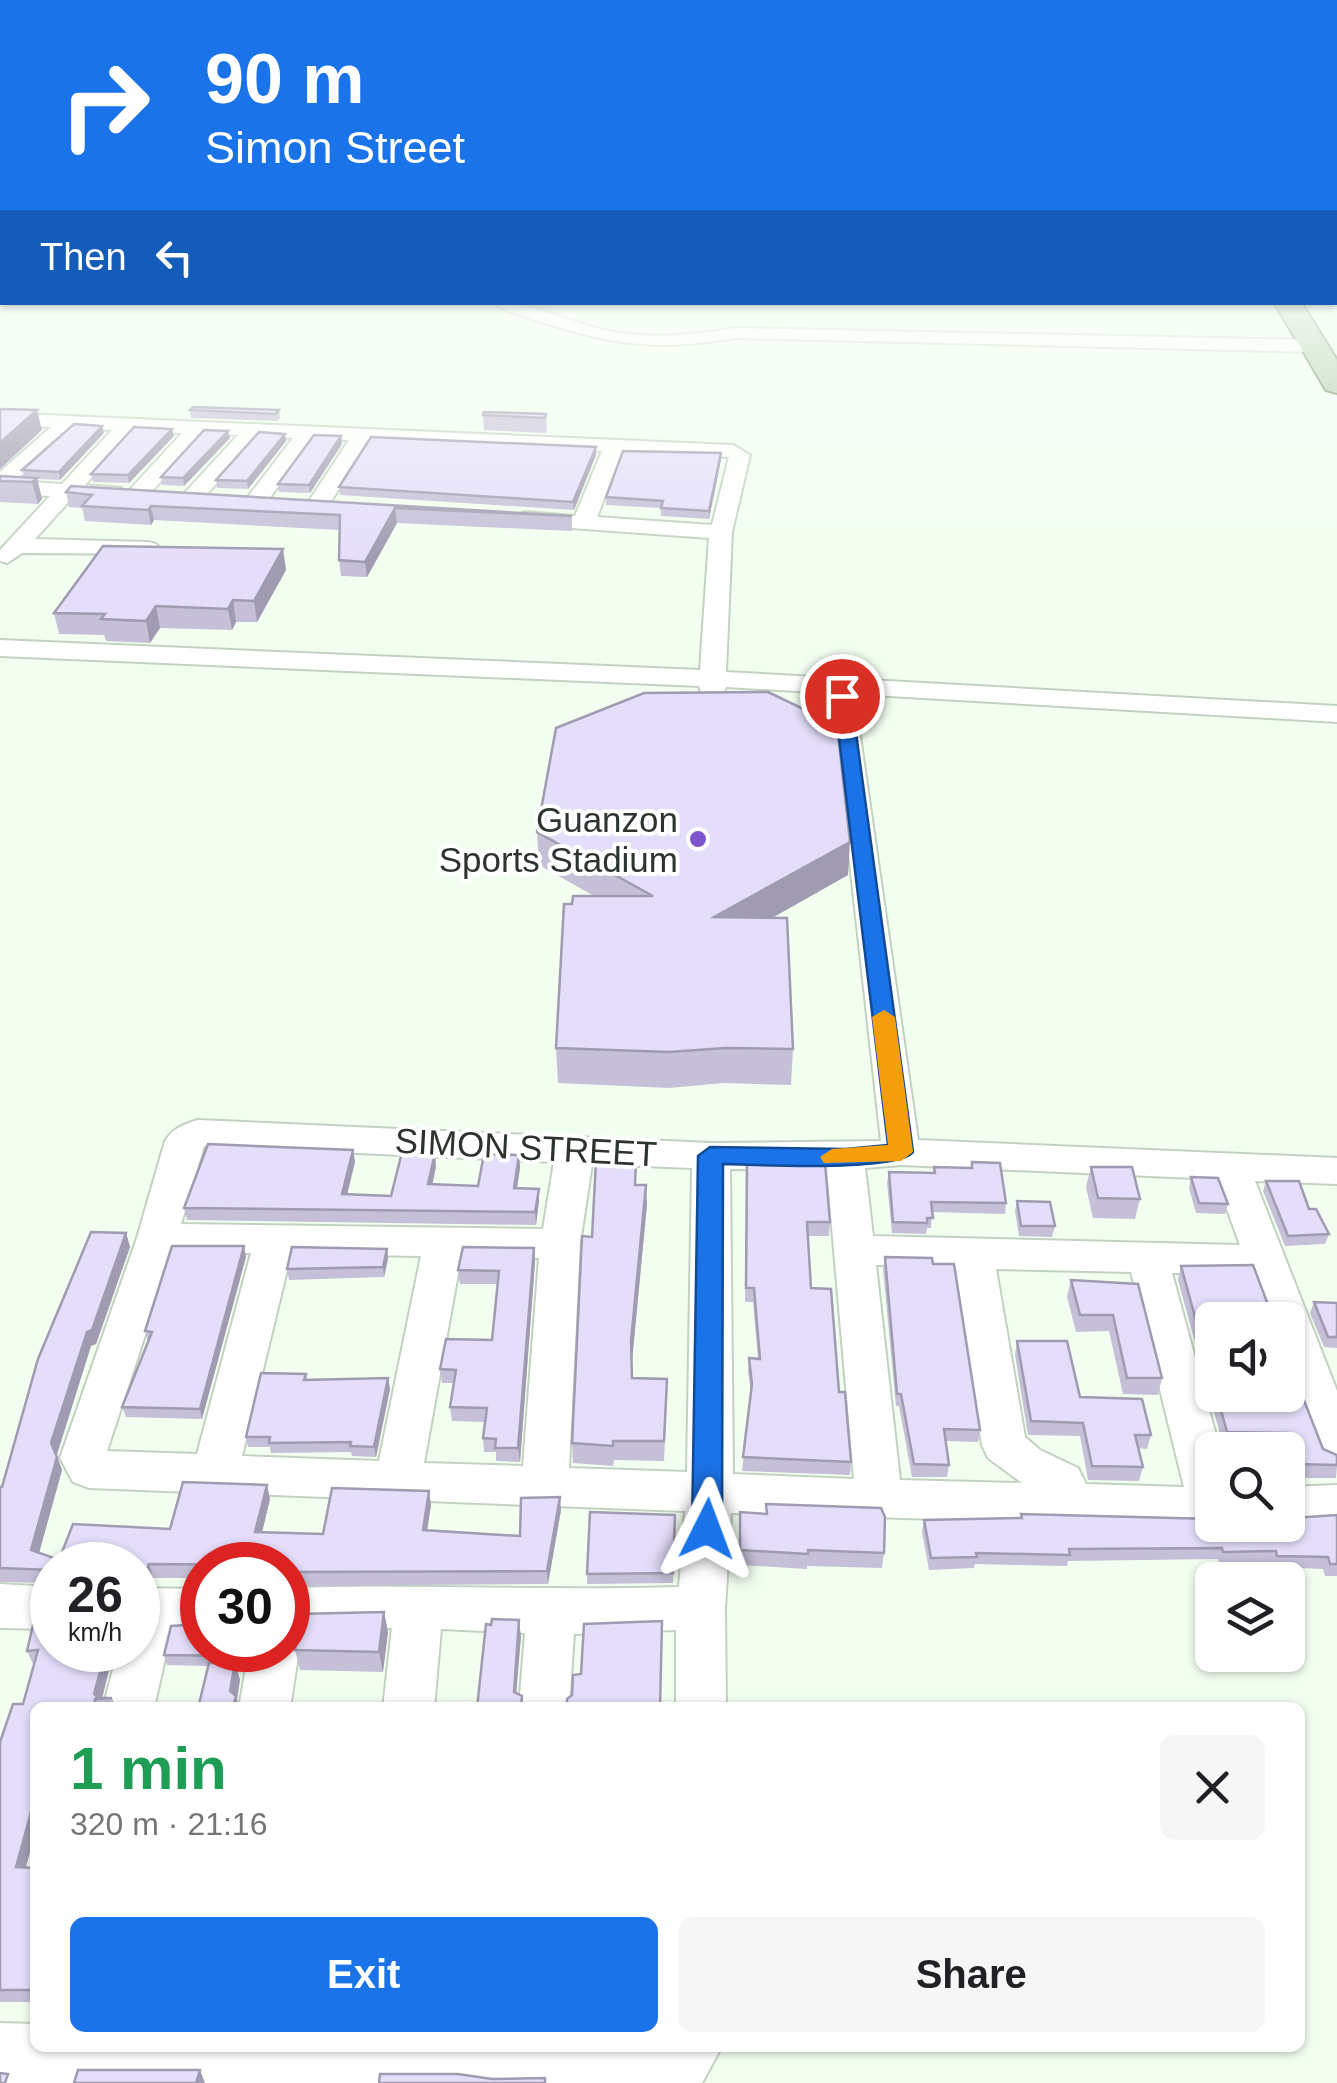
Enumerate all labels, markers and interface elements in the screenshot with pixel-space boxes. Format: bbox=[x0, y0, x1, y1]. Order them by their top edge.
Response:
icon: right bbox=[40, 40, 170, 170]
text: 90 m bbox=[205, 40, 365, 118]
text: Simon Street bbox=[205, 122, 465, 173]
icon: left bbox=[147, 230, 202, 285]
text: Then bbox=[40, 236, 127, 278]
pin bbox=[800, 654, 885, 739]
icon: arrive bbox=[815, 669, 870, 724]
place label: Guanzon Sports Stadium bbox=[439, 800, 678, 879]
marker: Guanzon Sports Stadium bbox=[687, 828, 709, 850]
street label: SIMON STREET bbox=[394, 1121, 658, 1173]
map controls bbox=[1195, 1302, 1305, 1672]
button: sound bbox=[1195, 1302, 1305, 1412]
button: search bbox=[1195, 1432, 1305, 1542]
position arrow bbox=[655, 1477, 759, 1581]
speed limit sign: 30 bbox=[180, 1542, 310, 1672]
button: layers bbox=[1195, 1562, 1305, 1672]
text: 26 bbox=[67, 1567, 123, 1623]
text: km/h bbox=[68, 1618, 122, 1646]
text: 1 min bbox=[70, 1735, 227, 1802]
button: close bbox=[1160, 1735, 1265, 1840]
text: 320 m · 21:16 bbox=[70, 1806, 267, 1842]
button: Exit bbox=[70, 1917, 658, 2032]
button: Share bbox=[678, 1917, 1265, 2032]

